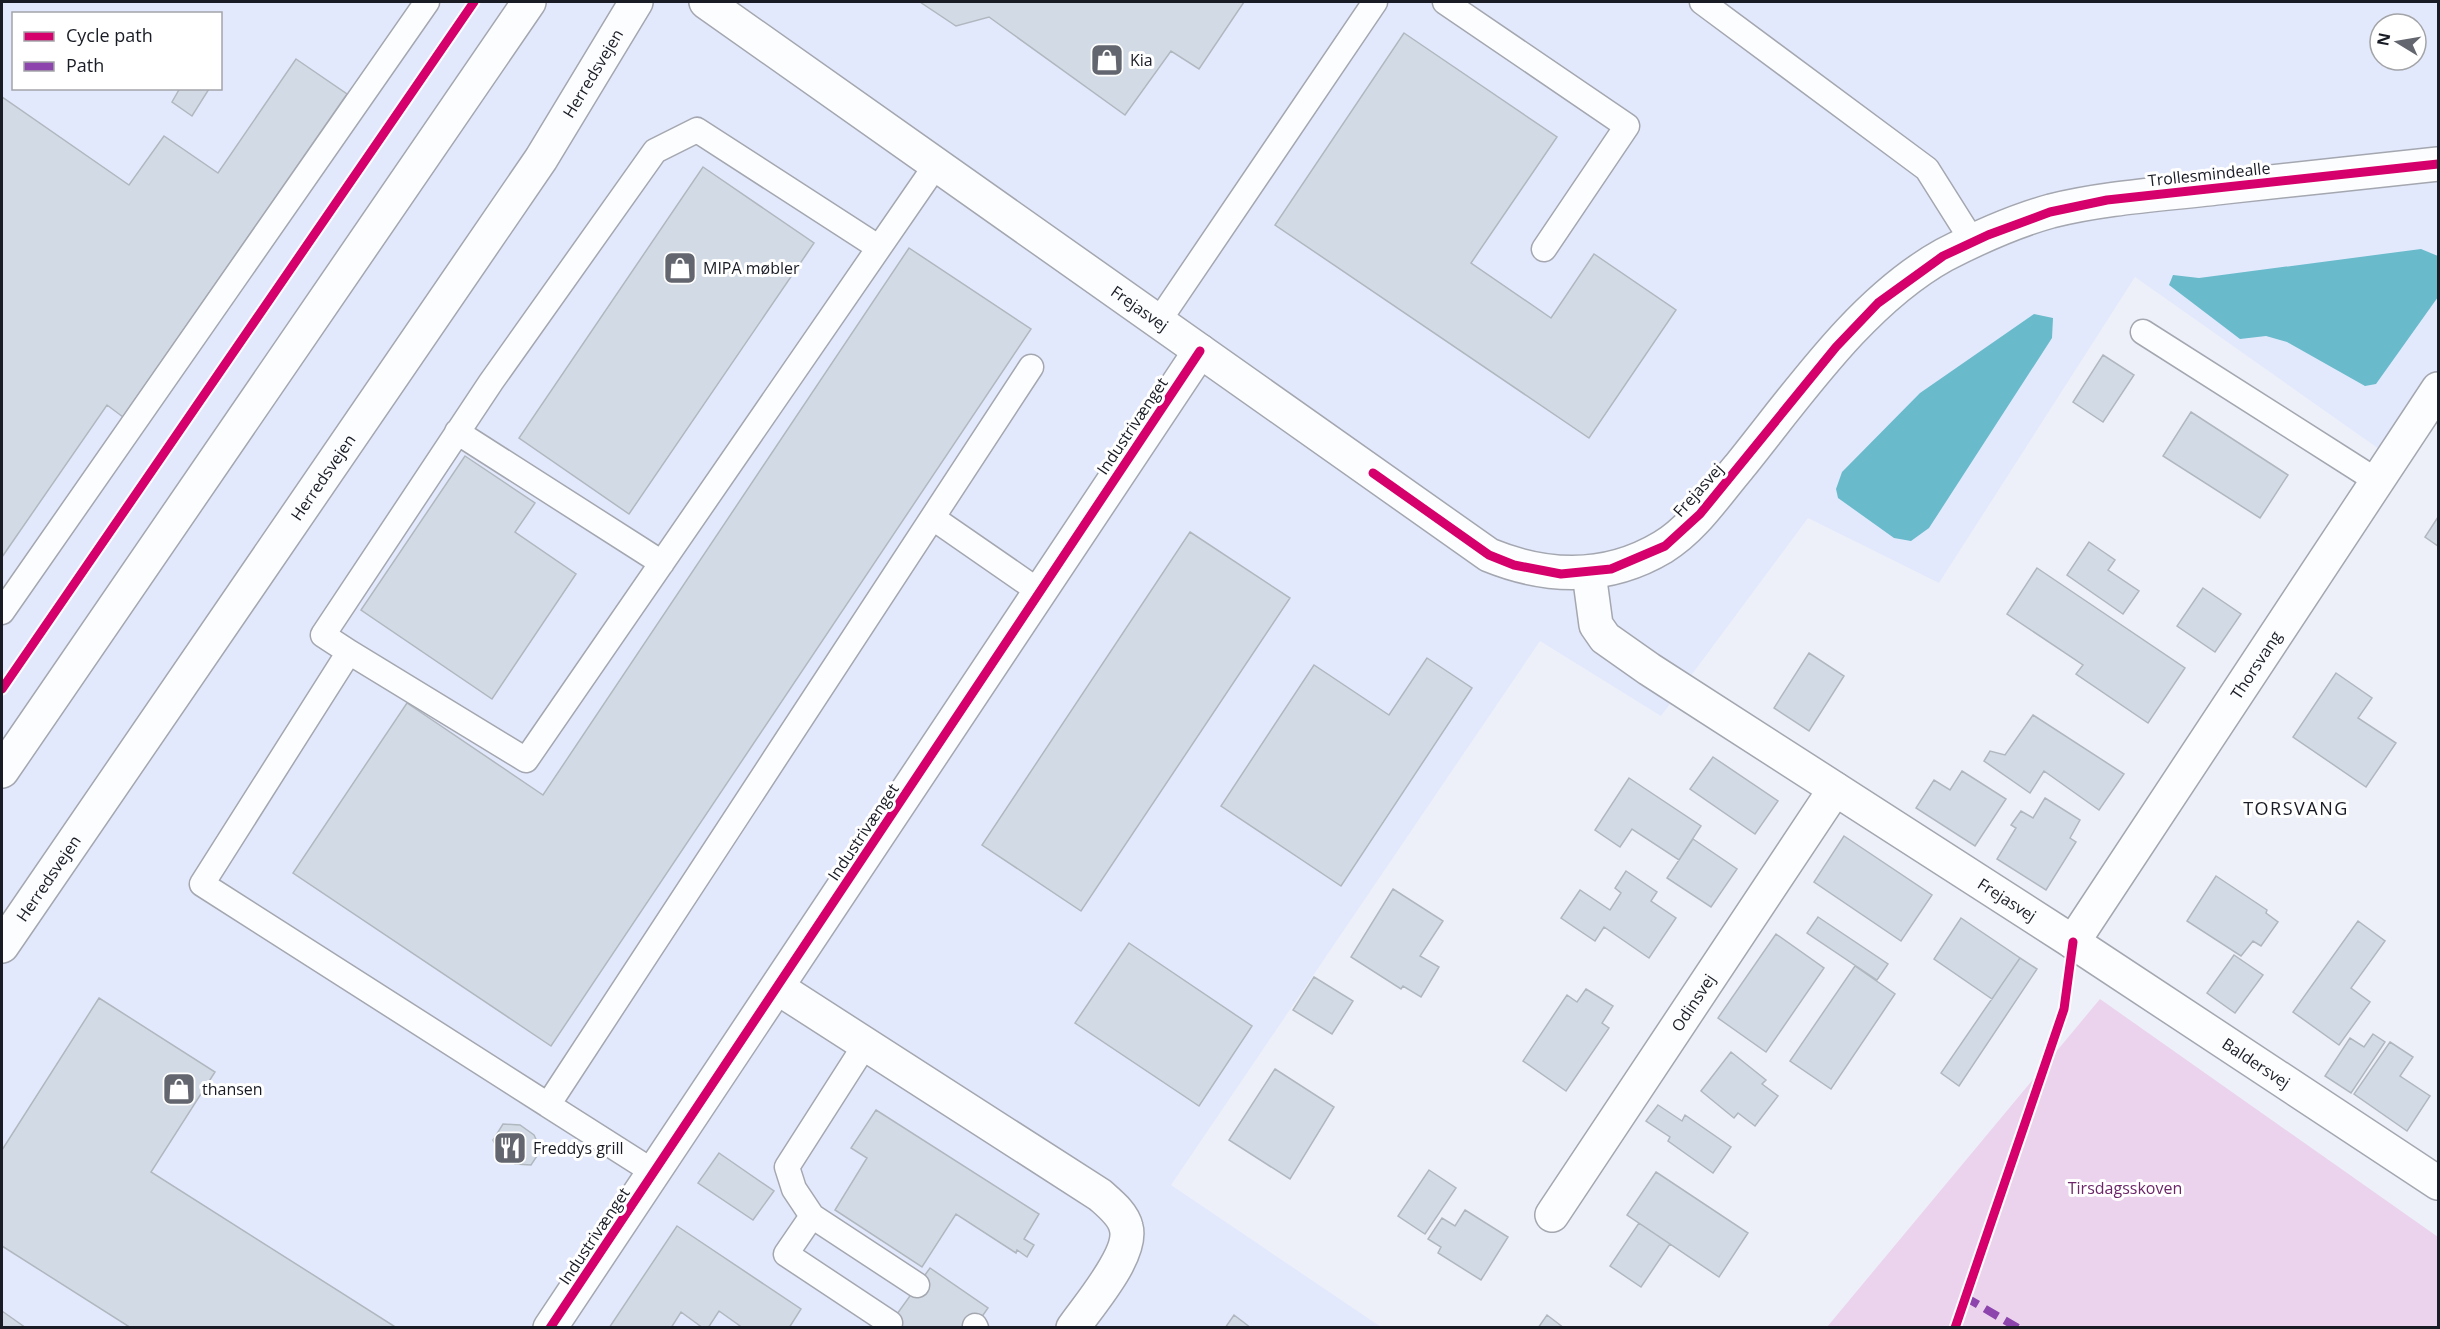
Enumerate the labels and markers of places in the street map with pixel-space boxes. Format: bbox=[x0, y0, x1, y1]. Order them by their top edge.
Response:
shop icon: Kia bbox=[1089, 42, 1125, 78]
place label: Kia bbox=[1130, 49, 1153, 71]
shop icon: MIPA møbler bbox=[662, 250, 698, 286]
place label: MIPA møbler bbox=[703, 257, 800, 279]
shop icon: thansen bbox=[161, 1071, 197, 1107]
place label: thansen bbox=[202, 1078, 263, 1100]
restaurant icon: Freddys grill bbox=[492, 1130, 528, 1166]
place label: Freddys grill bbox=[533, 1137, 624, 1159]

